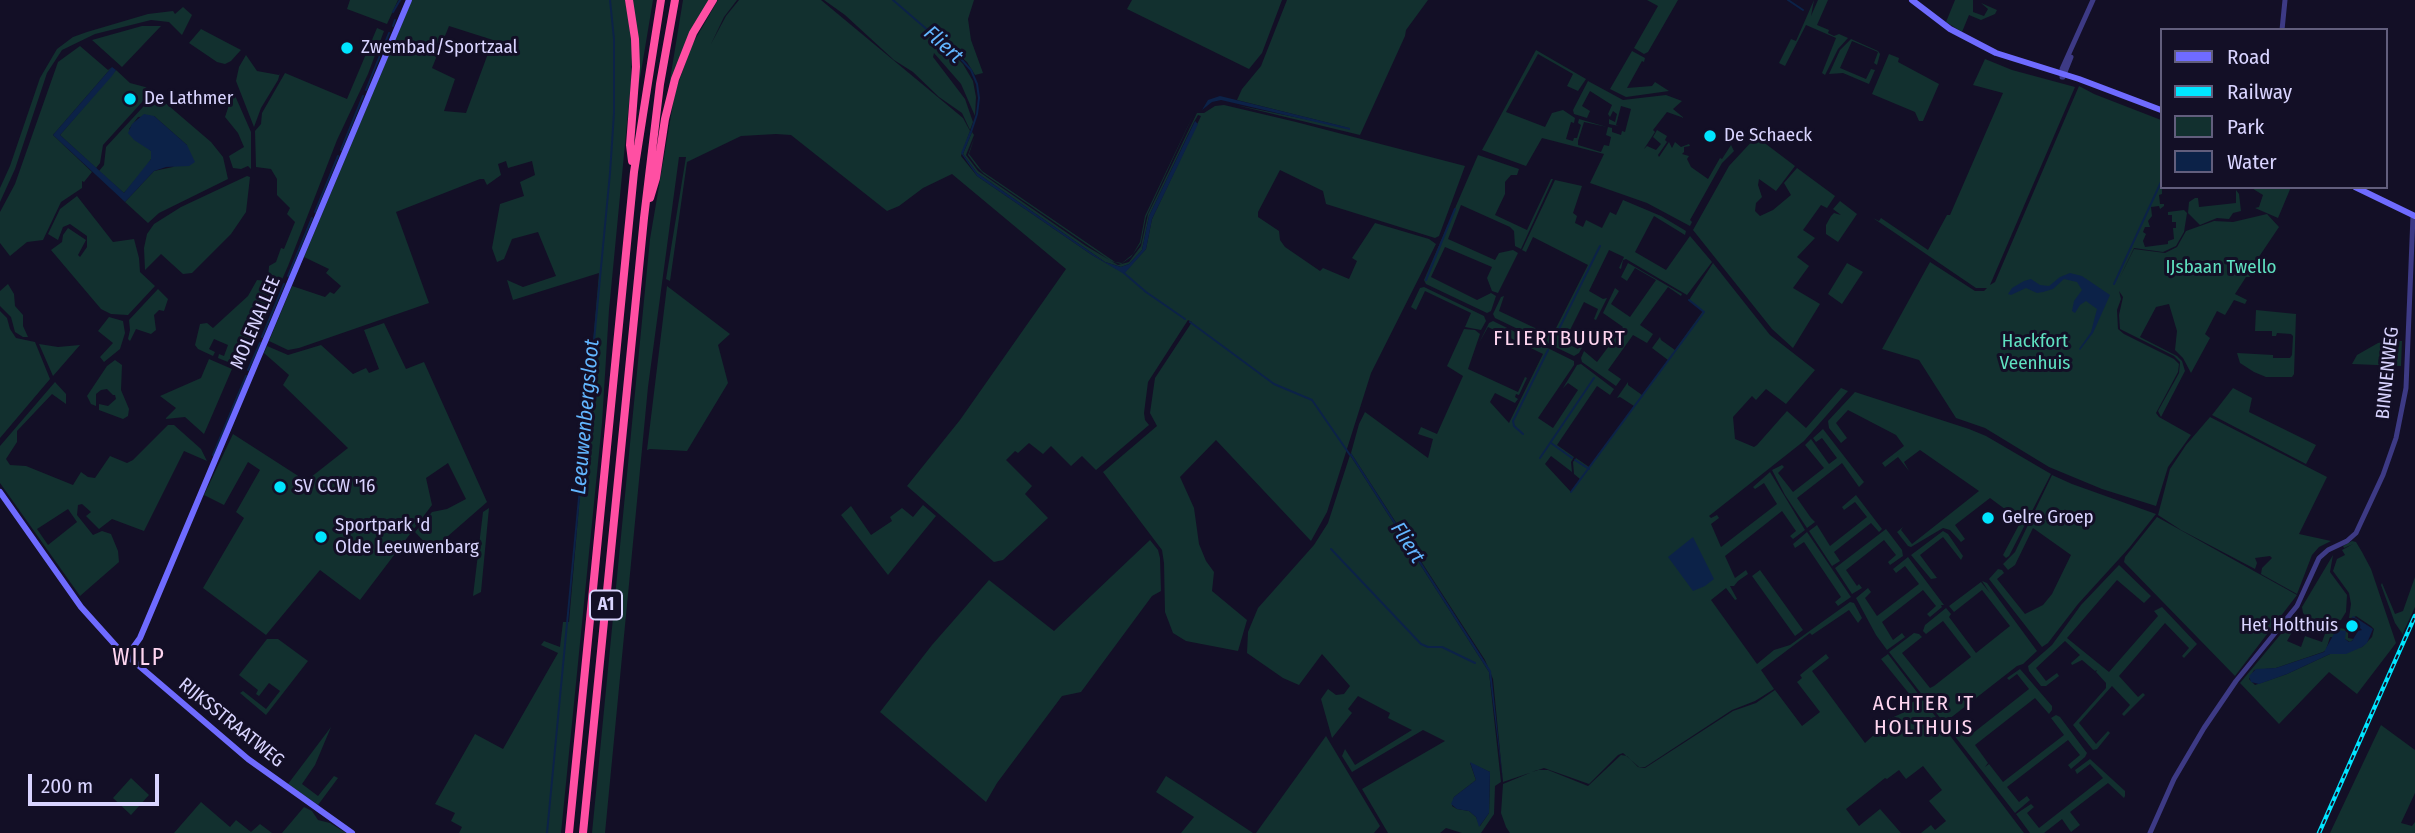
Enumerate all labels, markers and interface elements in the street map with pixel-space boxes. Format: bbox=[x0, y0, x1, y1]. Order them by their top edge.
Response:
water label: Fliert bbox=[918, 21, 968, 69]
legend bbox=[2160, 28, 2387, 189]
place label: Zwembad/Sportzaal bbox=[361, 37, 518, 59]
marker: Zwembad/Sportzaal bbox=[339, 40, 355, 56]
text: Road bbox=[2227, 44, 2271, 70]
text: Railway bbox=[2227, 79, 2292, 105]
place label: De Lathmer bbox=[144, 88, 233, 110]
marker: De Lathmer bbox=[122, 91, 138, 107]
text: Park bbox=[2227, 114, 2264, 140]
place label: De Schaeck bbox=[1724, 125, 1812, 147]
marker: De Schaeck bbox=[1702, 128, 1718, 144]
text: Water bbox=[2227, 149, 2277, 175]
park label: IJsbaan Twello bbox=[2165, 257, 2277, 279]
street label: MOLENALLEE bbox=[226, 273, 286, 373]
district label: FLIERTBUURT bbox=[1495, 326, 1625, 352]
street label: BINNENWEG bbox=[2372, 326, 2404, 420]
park label: Hackfort Veenhuis bbox=[2000, 331, 2070, 375]
water label: Leeuwenbergsloot bbox=[567, 338, 605, 496]
place label: SV CCW '16 bbox=[294, 476, 375, 498]
marker: SV CCW '16 bbox=[272, 479, 288, 495]
place label: Gelre Groep bbox=[2002, 507, 2094, 529]
marker: Gelre Groep bbox=[1980, 510, 1996, 526]
place label: Sportpark 'd Olde Leeuwenbarg bbox=[335, 515, 479, 559]
water label: Fliert bbox=[1385, 518, 1429, 568]
marker: Sportpark 'd Olde Leeuwenbarg bbox=[313, 529, 329, 545]
road number: A1 bbox=[590, 590, 622, 620]
place label: Het Holthuis bbox=[2241, 615, 2338, 637]
marker: Het Holthuis bbox=[2344, 618, 2360, 634]
district label: WILP bbox=[113, 645, 165, 673]
street label: RIJKSSTRAATWEG bbox=[174, 673, 288, 773]
district label: ACHTER 'T HOLTHUIS bbox=[1874, 691, 1974, 741]
scale bar bbox=[32, 760, 163, 804]
text: 200 m bbox=[41, 773, 93, 799]

